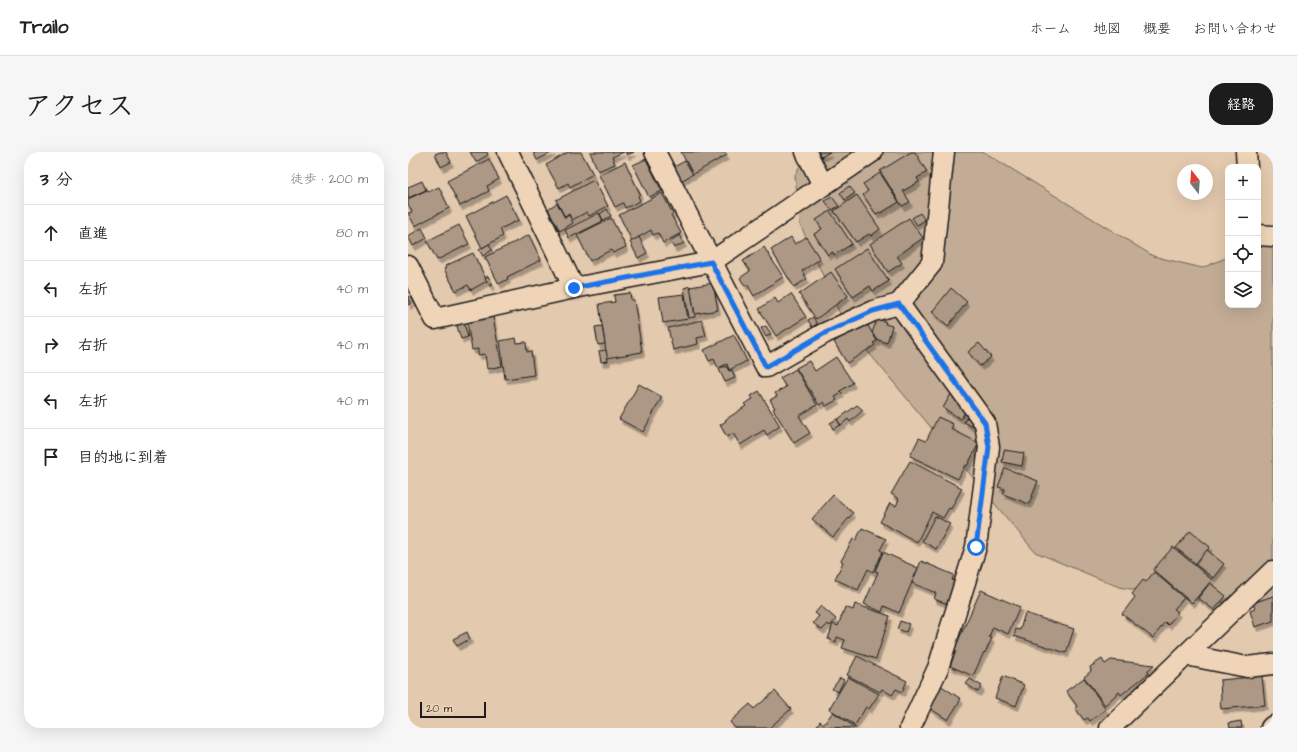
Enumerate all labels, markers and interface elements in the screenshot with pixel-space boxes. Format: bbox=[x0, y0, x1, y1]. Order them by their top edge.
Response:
text: Trailo bbox=[20, 14, 69, 41]
text: ホーム bbox=[1030, 19, 1071, 39]
text: 地図 bbox=[1093, 19, 1121, 39]
text: 概要 bbox=[1143, 19, 1171, 39]
text: お問い合わせ bbox=[1193, 19, 1277, 39]
button: 経路 bbox=[1209, 83, 1273, 125]
text: アクセス bbox=[24, 87, 134, 126]
north arrow bbox=[1177, 164, 1213, 200]
map controls bbox=[1225, 164, 1261, 308]
button: + bbox=[1225, 164, 1261, 200]
text: 3 分 bbox=[40, 168, 72, 192]
text: 徒歩 · 200 m bbox=[291, 170, 368, 188]
button: − bbox=[1225, 200, 1261, 236]
icon: ahead bbox=[40, 222, 62, 244]
text: 直進 bbox=[78, 223, 108, 244]
text: 80 m bbox=[336, 224, 368, 242]
button: locate bbox=[1225, 236, 1261, 272]
button: layers bbox=[1225, 272, 1261, 308]
icon: left bbox=[40, 278, 62, 300]
text: 左折 bbox=[78, 279, 108, 300]
route end bbox=[565, 279, 583, 297]
text: 40 m bbox=[336, 280, 368, 298]
icon: right bbox=[40, 334, 62, 356]
text: 右折 bbox=[78, 335, 108, 356]
text: 40 m bbox=[336, 336, 368, 354]
icon: left bbox=[40, 390, 62, 412]
text: 左折 bbox=[78, 391, 108, 412]
text: 40 m bbox=[336, 392, 368, 410]
icon: arrive bbox=[40, 446, 62, 468]
text: 目的地に到着 bbox=[78, 447, 168, 468]
route start bbox=[967, 538, 985, 556]
scale bar bbox=[420, 700, 486, 719]
text: 20 m bbox=[426, 701, 452, 716]

